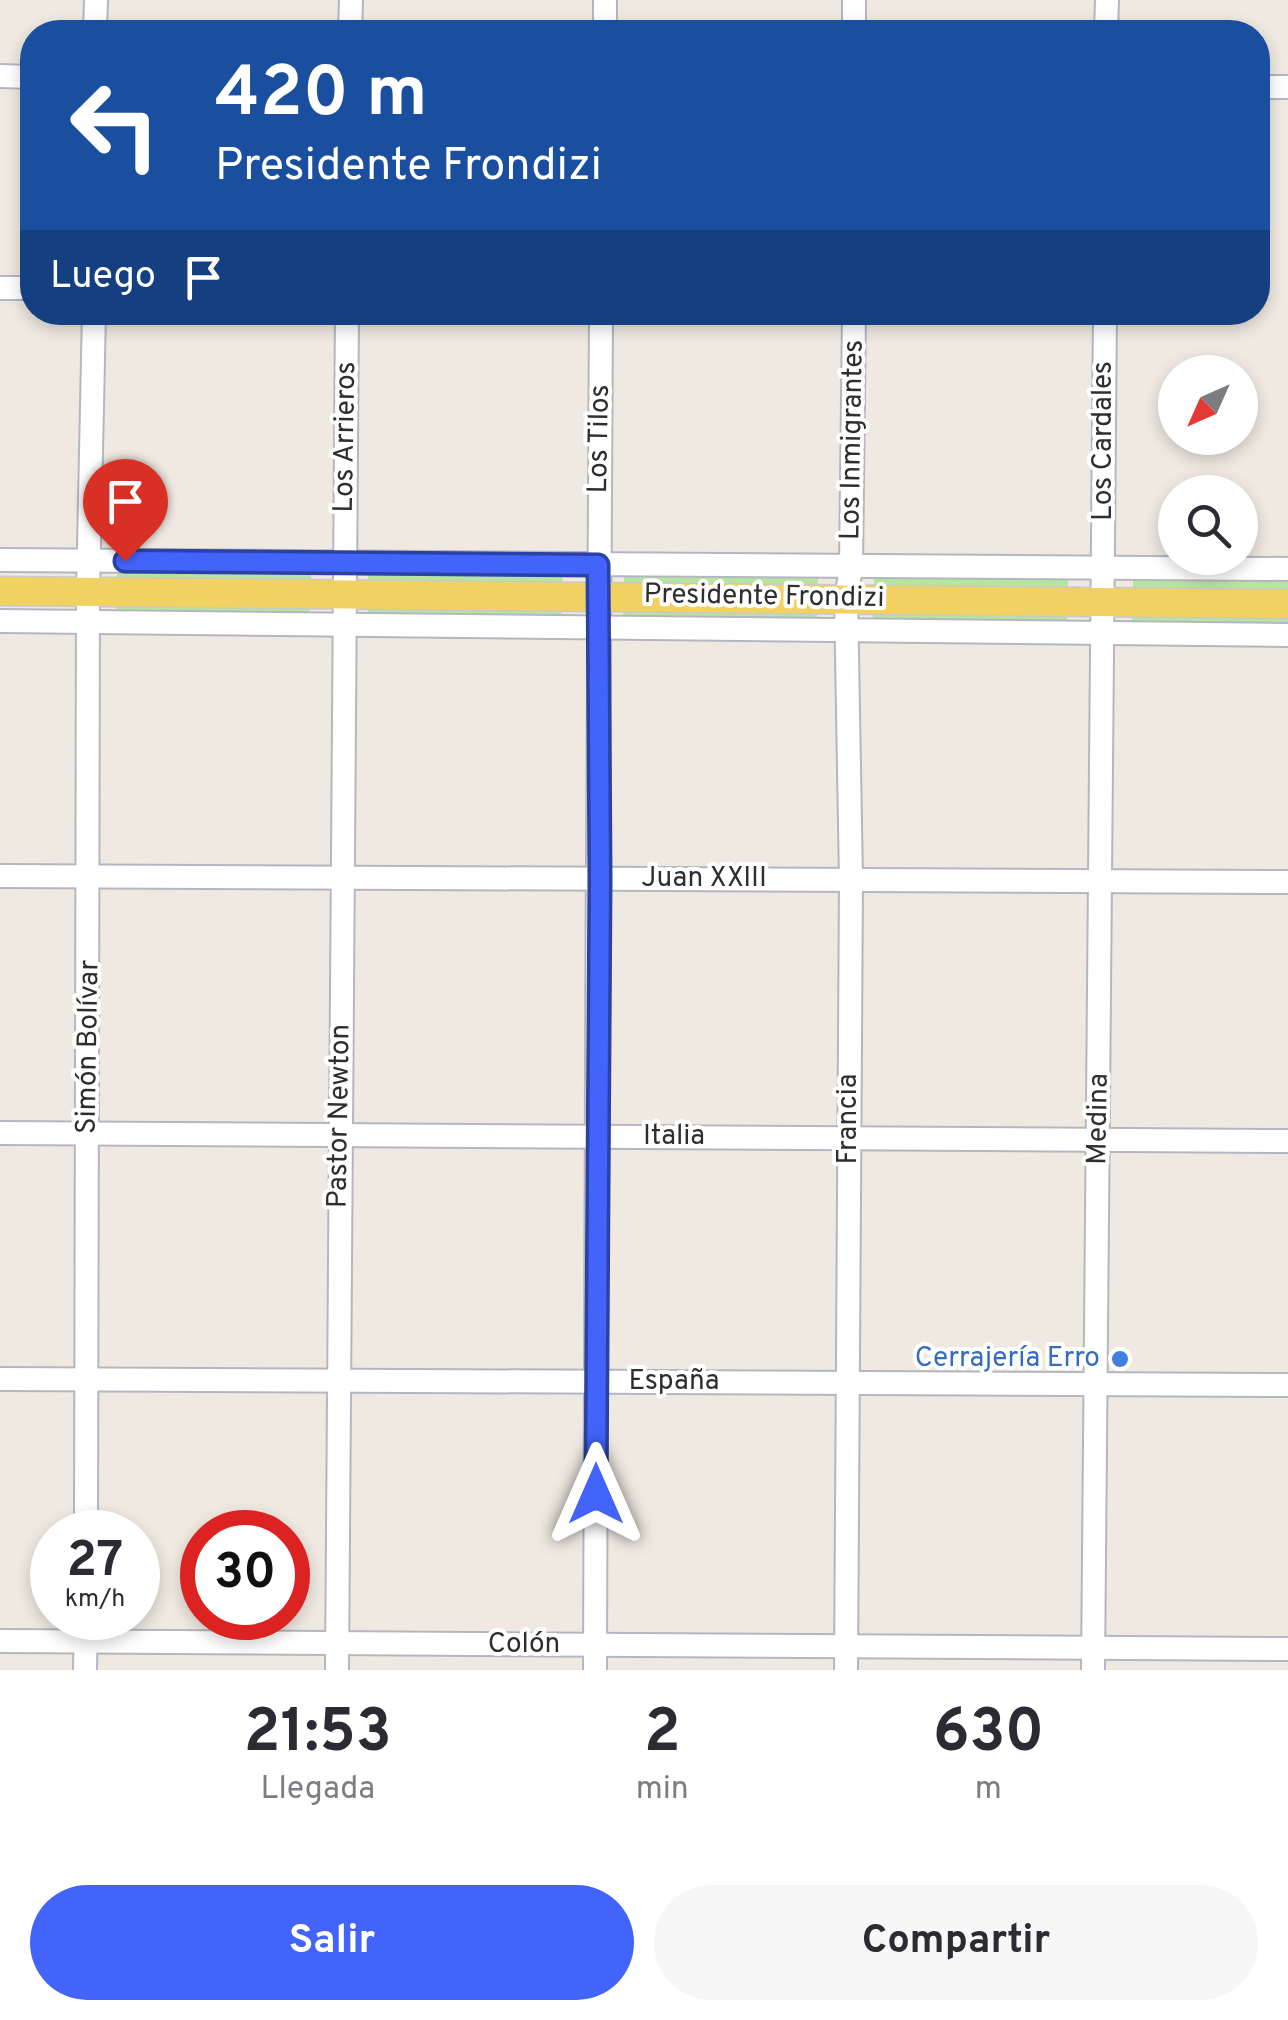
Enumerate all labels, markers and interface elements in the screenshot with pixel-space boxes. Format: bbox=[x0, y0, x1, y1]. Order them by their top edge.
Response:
text: 420 m bbox=[215, 52, 428, 141]
icon: left bbox=[50, 60, 180, 190]
text: Presidente Frondizi bbox=[215, 139, 602, 196]
icon: arrive bbox=[176, 250, 231, 305]
text: Luego bbox=[50, 253, 156, 302]
street label: Los Inmigrantes bbox=[833, 339, 873, 541]
north arrow bbox=[1158, 355, 1258, 455]
map controls bbox=[1158, 355, 1258, 575]
street label: Los Arrieros bbox=[327, 361, 365, 513]
street label: Los Cardales bbox=[1086, 361, 1122, 521]
street label: Los Tilos bbox=[581, 384, 619, 494]
pin bbox=[83, 459, 168, 562]
icon: arrive bbox=[98, 474, 153, 529]
button: search bbox=[1158, 475, 1258, 575]
street label: Presidente Frondizi bbox=[643, 577, 885, 617]
street label: Juan XXIII bbox=[641, 861, 767, 897]
street label: Simón Bolívar bbox=[69, 959, 109, 1135]
street label: Pastor Newton bbox=[320, 1023, 360, 1209]
street label: Francia bbox=[831, 1073, 867, 1165]
street label: Medina bbox=[1080, 1073, 1118, 1165]
street label: Italia bbox=[643, 1119, 705, 1155]
place label: Cerrajería Erro bbox=[915, 1341, 1100, 1377]
marker: Cerrajería Erro bbox=[1109, 1348, 1131, 1370]
street label: España bbox=[628, 1364, 720, 1400]
position arrow bbox=[544, 1442, 648, 1546]
speed limit sign: 30 bbox=[180, 1510, 310, 1640]
text: 27 bbox=[67, 1531, 123, 1594]
text: km/h bbox=[65, 1584, 125, 1616]
street label: Colón bbox=[488, 1627, 560, 1663]
text: 21:53 bbox=[244, 1697, 392, 1773]
text: 2 bbox=[644, 1697, 681, 1773]
text: 630 bbox=[933, 1697, 1044, 1773]
text: Llegada bbox=[261, 1770, 375, 1810]
text: min bbox=[636, 1770, 689, 1810]
text: m bbox=[975, 1770, 1002, 1810]
button: Salir bbox=[30, 1885, 634, 2000]
button: Compartir bbox=[654, 1885, 1258, 2000]

